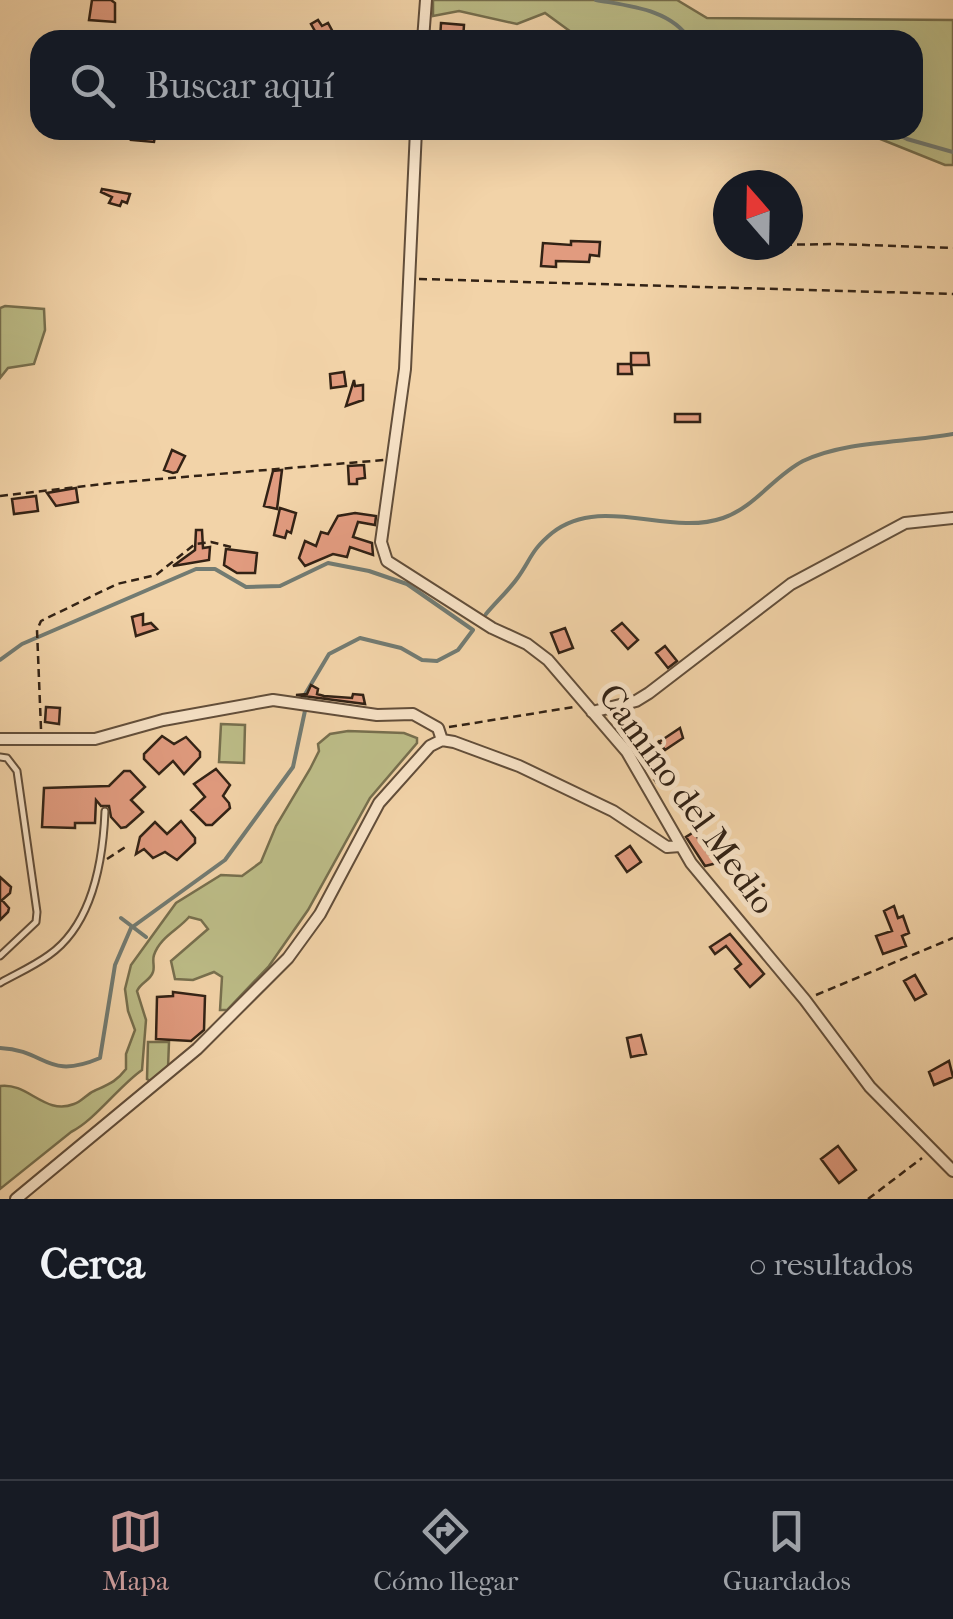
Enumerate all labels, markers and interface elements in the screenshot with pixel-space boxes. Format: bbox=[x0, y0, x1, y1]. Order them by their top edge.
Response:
search box bbox=[30, 30, 923, 140]
icon: search bbox=[65, 58, 120, 113]
text: Buscar aquí bbox=[145, 63, 334, 108]
north arrow bbox=[713, 170, 803, 260]
street label: Camino del Medio bbox=[590, 676, 784, 922]
text: Cerca bbox=[40, 1240, 145, 1289]
text: 0 resultados bbox=[749, 1246, 913, 1283]
tab: Mapa bbox=[102, 1504, 169, 1597]
tab: Cómo llegar bbox=[373, 1504, 518, 1597]
tab: Guardados bbox=[723, 1504, 851, 1597]

